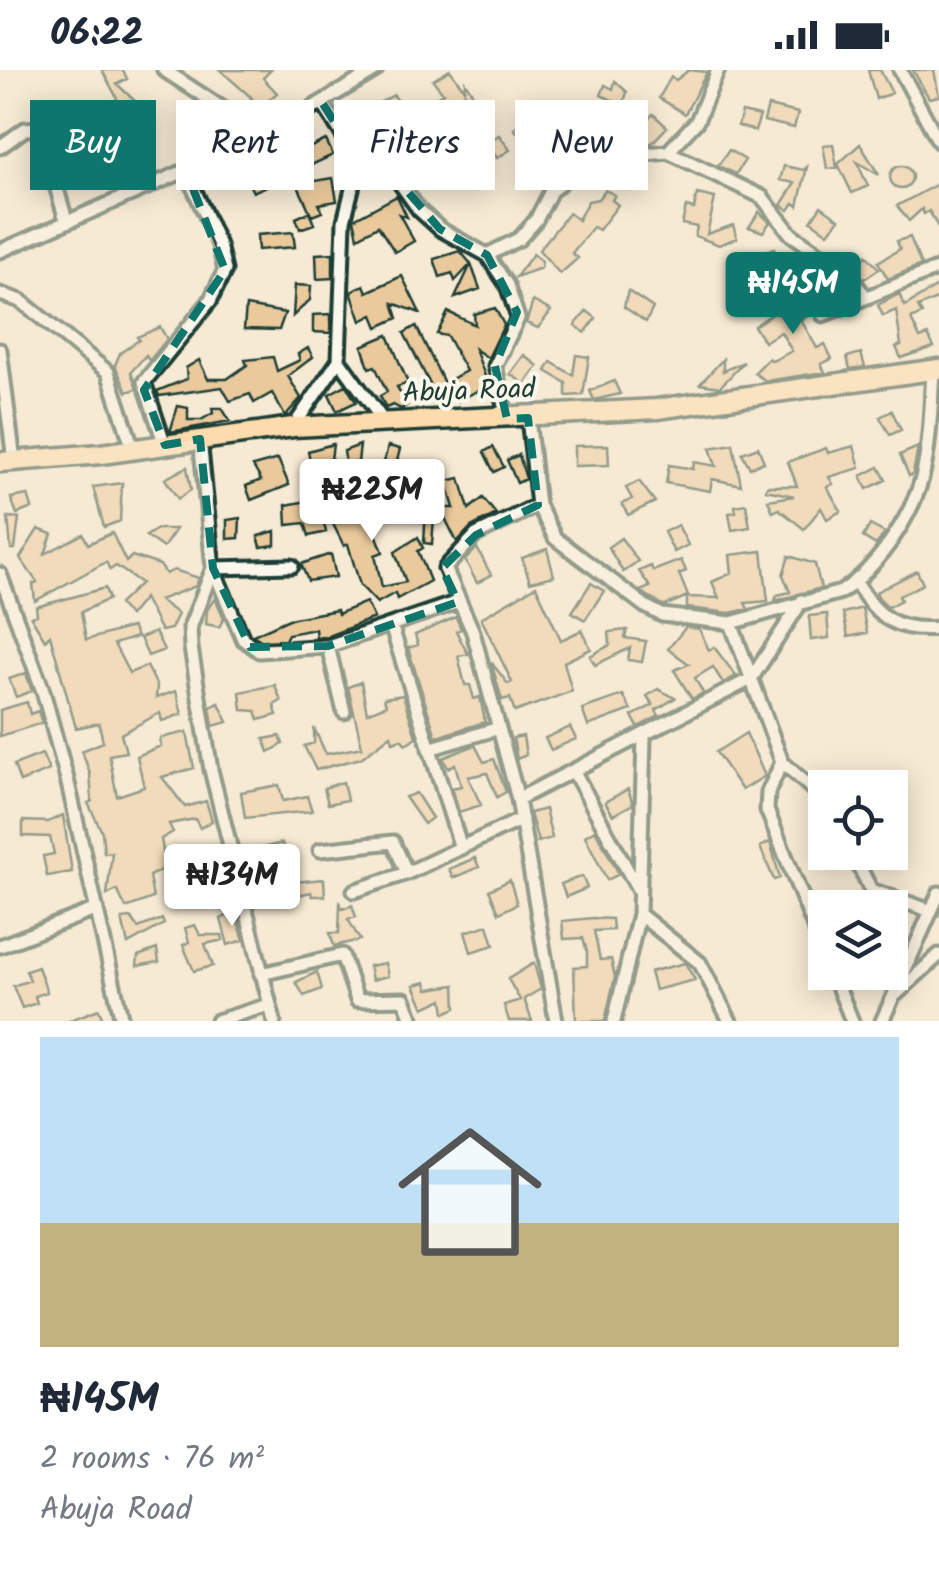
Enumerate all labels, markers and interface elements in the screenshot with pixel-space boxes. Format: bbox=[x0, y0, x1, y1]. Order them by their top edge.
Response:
text: 06:22 bbox=[50, 5, 144, 65]
chip: Buy bbox=[30, 100, 156, 190]
chip: Rent bbox=[176, 100, 314, 190]
chip: Filters bbox=[334, 100, 495, 190]
chip: New bbox=[515, 100, 648, 190]
pin: ₦145M bbox=[723, 252, 863, 337]
text: ₦145M bbox=[748, 259, 838, 310]
street label: Abuja Road bbox=[402, 367, 537, 417]
pin: ₦225M bbox=[302, 459, 442, 544]
text: ₦225M bbox=[322, 466, 422, 517]
map controls bbox=[808, 770, 908, 990]
button: locate bbox=[808, 770, 908, 870]
pin: ₦134M bbox=[162, 844, 302, 929]
text: ₦134M bbox=[186, 851, 278, 902]
button: layers bbox=[808, 890, 908, 990]
icon: home bbox=[380, 1102, 560, 1282]
text: ₦145M bbox=[40, 1367, 159, 1434]
text: 2 rooms · 76 m² bbox=[40, 1434, 264, 1485]
text: Abuja Road bbox=[40, 1485, 192, 1536]

